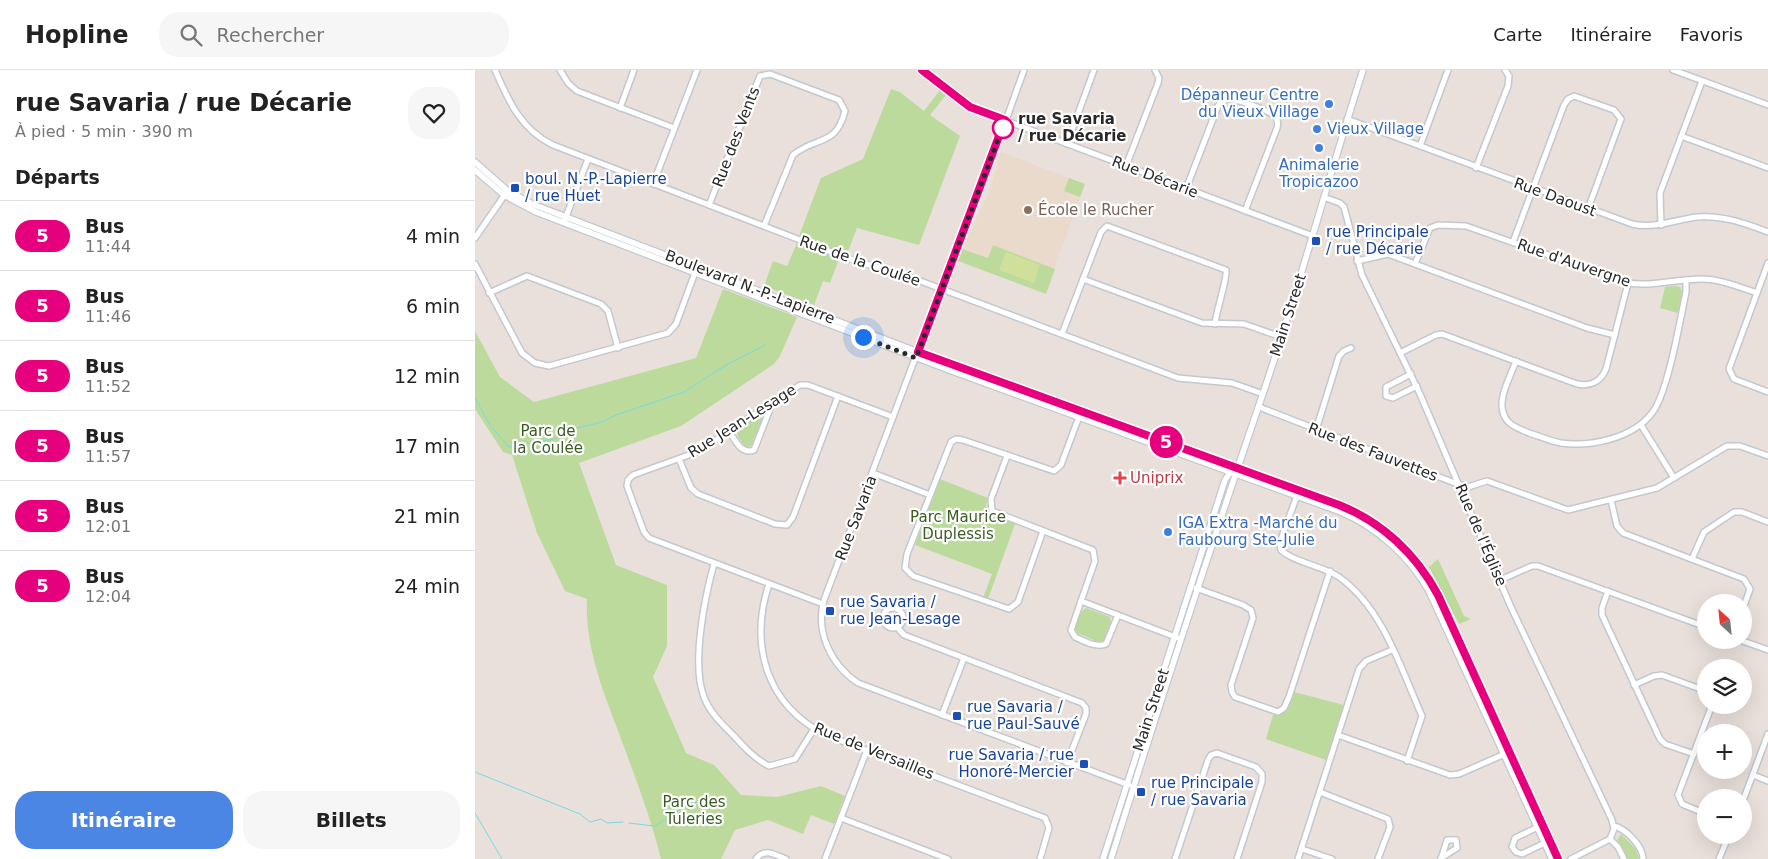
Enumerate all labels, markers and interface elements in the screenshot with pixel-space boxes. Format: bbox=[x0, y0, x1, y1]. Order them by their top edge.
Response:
search box bbox=[159, 12, 509, 57]
text: Hopline bbox=[25, 21, 129, 49]
icon: search bbox=[177, 21, 205, 49]
text: Rechercher bbox=[217, 24, 324, 46]
text: Carte bbox=[1493, 24, 1542, 45]
text: Itinéraire bbox=[1570, 24, 1652, 45]
text: Favoris bbox=[1680, 24, 1743, 45]
street label: Rue des Vents bbox=[709, 84, 763, 190]
place label: Dépanneur Centre du Vieux Village bbox=[1181, 86, 1319, 121]
button: heart bbox=[408, 87, 460, 139]
text: rue Savaria / rue Décarie bbox=[15, 89, 352, 117]
marker: Dépanneur Centre du Vieux Village bbox=[1323, 98, 1335, 110]
place label: rue Savaria / rue Décarie bbox=[1018, 110, 1127, 145]
marker: rue Savaria / rue Décarie bbox=[992, 117, 1014, 139]
place label: Vieux Village bbox=[1327, 120, 1424, 138]
text: À pied · 5 min · 390 m bbox=[15, 122, 193, 141]
marker: Vieux Village bbox=[1311, 123, 1323, 135]
marker: Animalerie Tropicazoo bbox=[1313, 142, 1325, 154]
street label: Rue Décarie bbox=[1109, 152, 1201, 202]
place label: Animalerie Tropicazoo bbox=[1278, 156, 1359, 191]
text: Départs bbox=[15, 166, 100, 188]
place label: boul. N.-P.-Lapierre / rue Huet bbox=[525, 170, 667, 205]
street label: Rue Daoust bbox=[1511, 174, 1599, 220]
marker: boul. N.-P.-Lapierre / rue Huet bbox=[509, 182, 521, 194]
place label: École le Rucher bbox=[1038, 200, 1154, 219]
marker: École le Rucher bbox=[1022, 204, 1034, 216]
text: Bus bbox=[85, 215, 124, 237]
place label: rue Principale / rue Décarie bbox=[1326, 223, 1429, 258]
text: 5 bbox=[36, 225, 49, 246]
text: 4 min bbox=[406, 225, 460, 247]
street label: Rue de la Coulée bbox=[797, 232, 923, 290]
marker: rue Principale / rue Décarie bbox=[1310, 235, 1322, 247]
street label: Rue d'Auvergne bbox=[1515, 235, 1633, 291]
text: 11:44 bbox=[85, 237, 131, 256]
street label: Boulevard N.-P.-Lapierre bbox=[663, 246, 837, 328]
street label: Main Street bbox=[1266, 271, 1310, 359]
text: Bus bbox=[85, 285, 124, 307]
text: 5 bbox=[36, 295, 49, 316]
text: 6 min bbox=[406, 295, 460, 317]
text: 11:46 bbox=[85, 307, 131, 326]
your location bbox=[851, 325, 876, 350]
text: Bus bbox=[85, 355, 124, 377]
text: 5 bbox=[36, 365, 49, 386]
text: 12 min bbox=[394, 365, 460, 387]
text: 11:52 bbox=[85, 377, 131, 396]
street label: Rue Jean-Lesage bbox=[685, 380, 799, 462]
street label: Rue des Fauvettes bbox=[1306, 419, 1441, 485]
park label: Parc de la Coulée bbox=[513, 422, 583, 457]
text: Bus bbox=[85, 425, 124, 447]
line badge: 5 bbox=[1150, 426, 1182, 458]
text: 5 bbox=[1160, 431, 1172, 452]
text: 5 bbox=[36, 435, 49, 456]
text: 17 min bbox=[394, 435, 460, 457]
text: 11:57 bbox=[85, 447, 131, 466]
place label: Uniprix bbox=[1130, 469, 1184, 487]
marker: Uniprix bbox=[1114, 472, 1126, 484]
street label: Rue Savaria bbox=[832, 473, 880, 563]
street label: Rue de l'Église bbox=[1451, 481, 1512, 589]
text: Bus bbox=[85, 495, 124, 517]
text: 5 bbox=[36, 505, 49, 526]
text: 21 min bbox=[394, 505, 460, 527]
park label: Parc Maurice Duplessis bbox=[910, 508, 1006, 543]
place label: IGA Extra -Marché du Faubourg Ste-Julie bbox=[1178, 514, 1338, 549]
text: 12:01 bbox=[85, 517, 131, 536]
marker: IGA Extra -Marché du Faubourg Ste-Julie bbox=[1162, 526, 1174, 538]
text: Bus bbox=[85, 565, 124, 587]
text: 5 bbox=[36, 575, 49, 596]
text: 24 min bbox=[394, 575, 460, 597]
text: 12:04 bbox=[85, 587, 131, 606]
place label: rue Savaria / rue Jean-Lesage bbox=[840, 593, 961, 628]
north arrow bbox=[1697, 594, 1753, 649]
map controls bbox=[1697, 594, 1752, 844]
marker: rue Savaria / rue Jean-Lesage bbox=[824, 605, 836, 617]
button: layers bbox=[1697, 659, 1752, 714]
street label: Main Street bbox=[1129, 666, 1173, 754]
place label: rue Savaria / rue Paul-Sauvé bbox=[967, 698, 1080, 733]
marker: rue Savaria / rue Paul-Sauvé bbox=[951, 710, 963, 722]
street label: Rue de Versailles bbox=[811, 719, 937, 783]
button: + bbox=[1697, 724, 1752, 779]
place label: rue Savaria / rue Honoré-Mercier bbox=[949, 746, 1075, 781]
marker: rue Savaria / rue Honoré-Mercier bbox=[1078, 758, 1090, 770]
place label: rue Principale / rue Savaria bbox=[1151, 774, 1254, 809]
marker: rue Principale / rue Savaria bbox=[1135, 786, 1147, 798]
button: − bbox=[1697, 789, 1752, 844]
button: Itinéraire bbox=[15, 791, 233, 849]
button: Billets bbox=[243, 791, 460, 849]
park label: Parc des Tuleries bbox=[663, 793, 726, 828]

